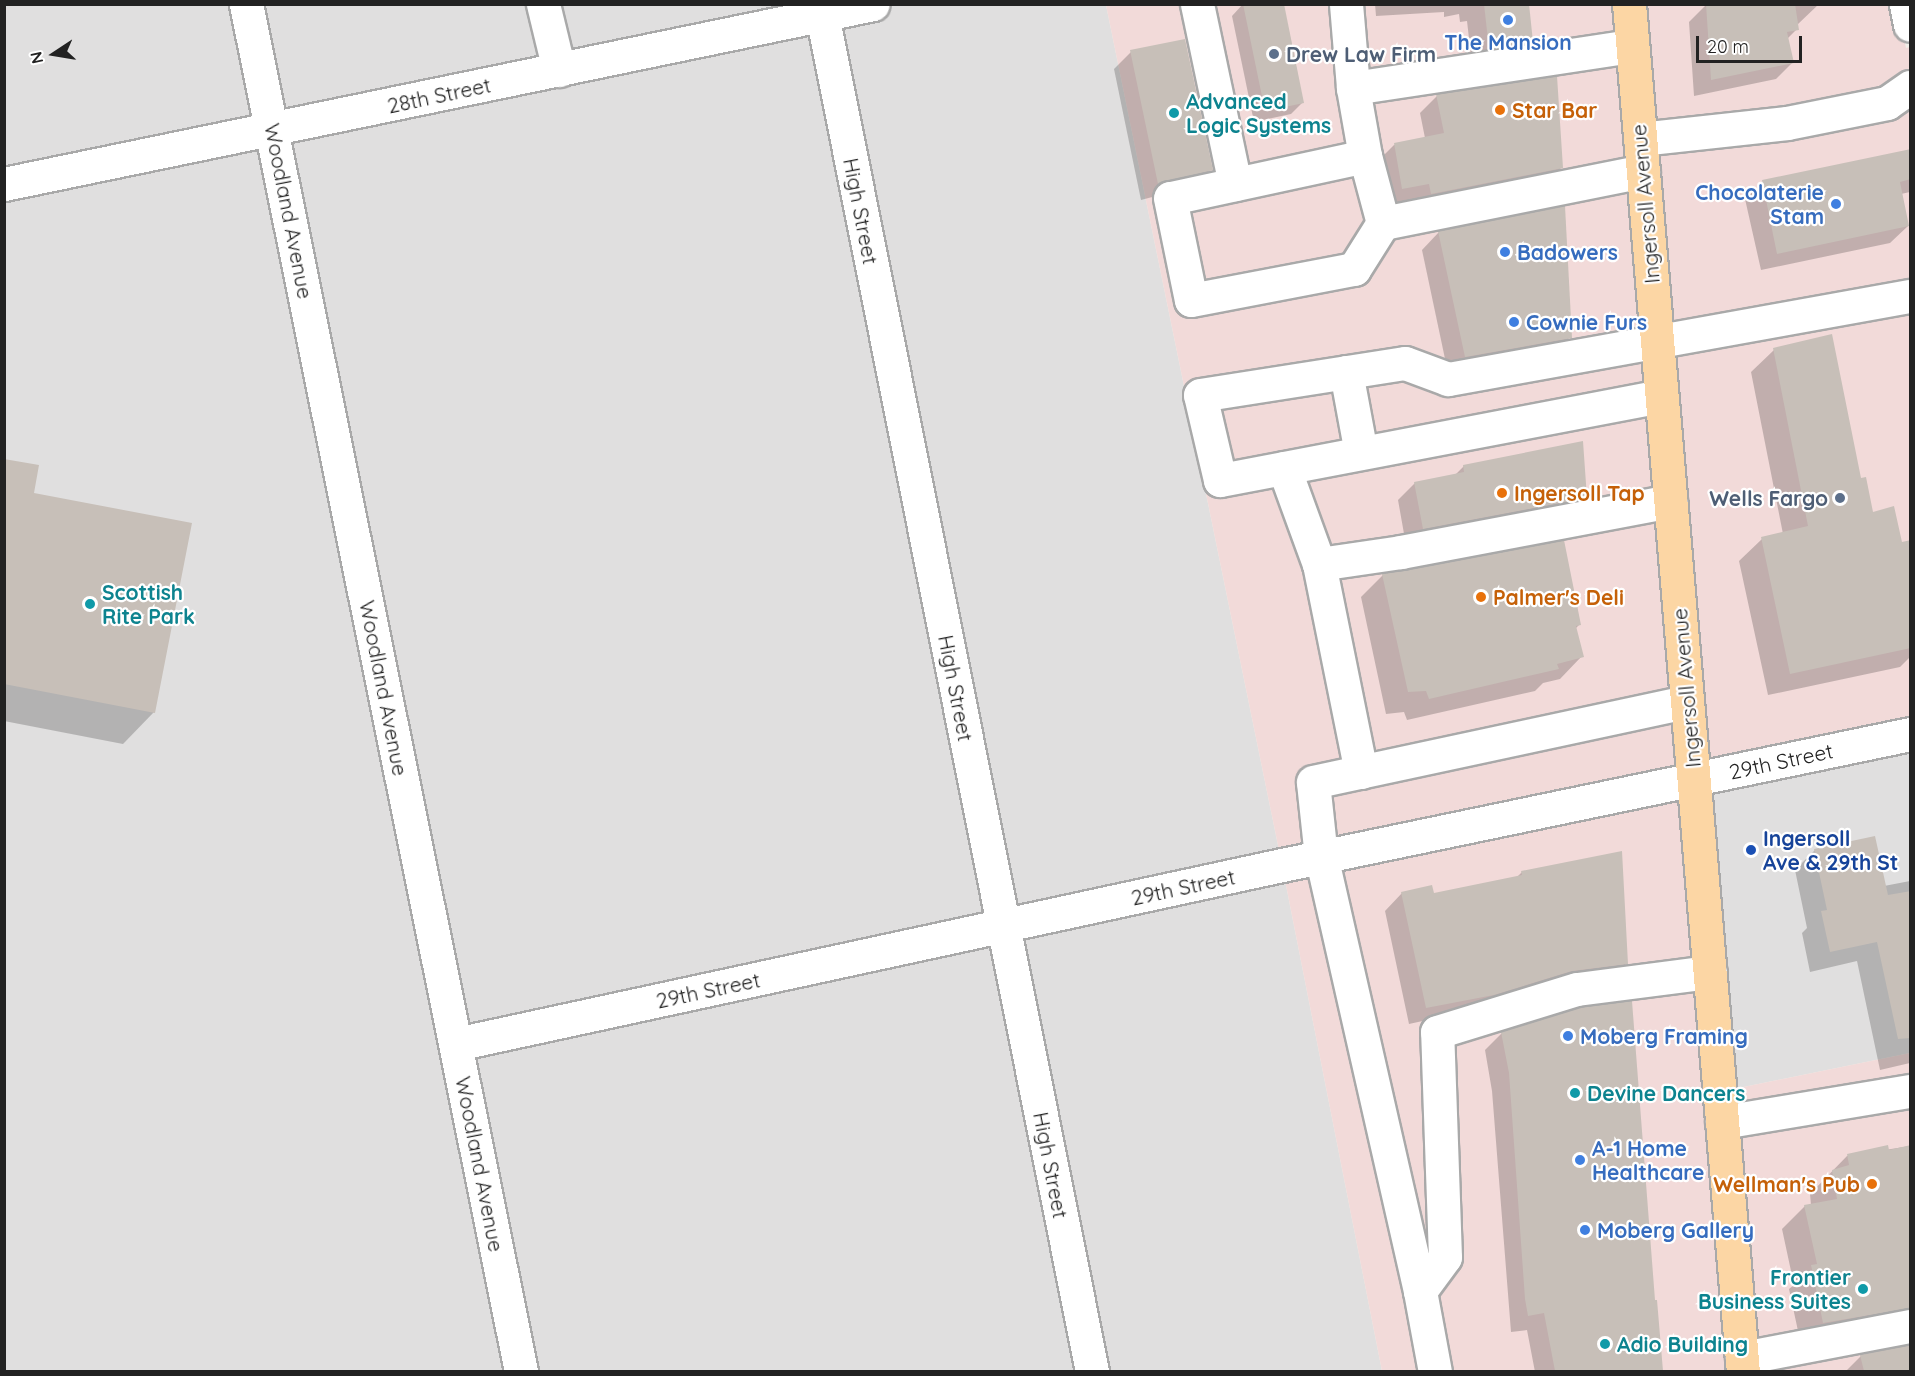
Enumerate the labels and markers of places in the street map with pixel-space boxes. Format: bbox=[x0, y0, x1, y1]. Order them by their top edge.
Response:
marker: The Mansion bbox=[1501, 13, 1515, 27]
place label: The Mansion bbox=[1444, 29, 1572, 55]
place label: Drew Law Firm bbox=[1286, 41, 1436, 67]
marker: Drew Law Firm bbox=[1267, 47, 1281, 61]
place label: Advanced Logic Systems bbox=[1186, 88, 1331, 138]
place label: Star Bar bbox=[1512, 97, 1597, 123]
marker: Star Bar bbox=[1493, 103, 1507, 117]
marker: Advanced Logic Systems bbox=[1167, 106, 1181, 120]
place label: Chocolaterie Stam bbox=[1695, 179, 1824, 229]
marker: Chocolaterie Stam bbox=[1829, 197, 1843, 211]
place label: Badowers bbox=[1517, 239, 1618, 265]
marker: Badowers bbox=[1498, 245, 1512, 259]
place label: Cownie Furs bbox=[1526, 309, 1647, 335]
marker: Cownie Furs bbox=[1507, 315, 1521, 329]
place label: Ingersoll Tap bbox=[1514, 480, 1645, 506]
place label: Wells Fargo bbox=[1709, 485, 1828, 511]
marker: Ingersoll Tap bbox=[1495, 486, 1509, 500]
marker: Wells Fargo bbox=[1833, 491, 1847, 505]
place label: Scottish Rite Park bbox=[102, 579, 195, 629]
place label: Palmer's Deli bbox=[1493, 584, 1624, 610]
marker: Palmer's Deli bbox=[1474, 590, 1488, 604]
marker: Scottish Rite Park bbox=[83, 597, 97, 611]
place label: Ingersoll Ave & 29th St bbox=[1763, 825, 1898, 875]
marker: Ingersoll Ave & 29th St bbox=[1744, 843, 1758, 857]
place label: Moberg Framing bbox=[1580, 1023, 1748, 1049]
marker: Moberg Framing bbox=[1561, 1029, 1575, 1043]
place label: Devine Dancers bbox=[1587, 1080, 1745, 1106]
marker: Devine Dancers bbox=[1568, 1086, 1582, 1100]
place label: A-1 Home Healthcare bbox=[1592, 1135, 1704, 1185]
marker: A-1 Home Healthcare bbox=[1573, 1153, 1587, 1167]
place label: Wellman's Pub bbox=[1713, 1171, 1860, 1197]
marker: Wellman's Pub bbox=[1865, 1177, 1879, 1191]
place label: Moberg Gallery bbox=[1597, 1217, 1754, 1243]
marker: Moberg Gallery bbox=[1578, 1223, 1592, 1237]
place label: Frontier Business Suites bbox=[1698, 1264, 1851, 1314]
marker: Frontier Business Suites bbox=[1856, 1282, 1870, 1296]
place label: Adio Building bbox=[1617, 1331, 1748, 1357]
marker: Adio Building bbox=[1598, 1337, 1612, 1351]

